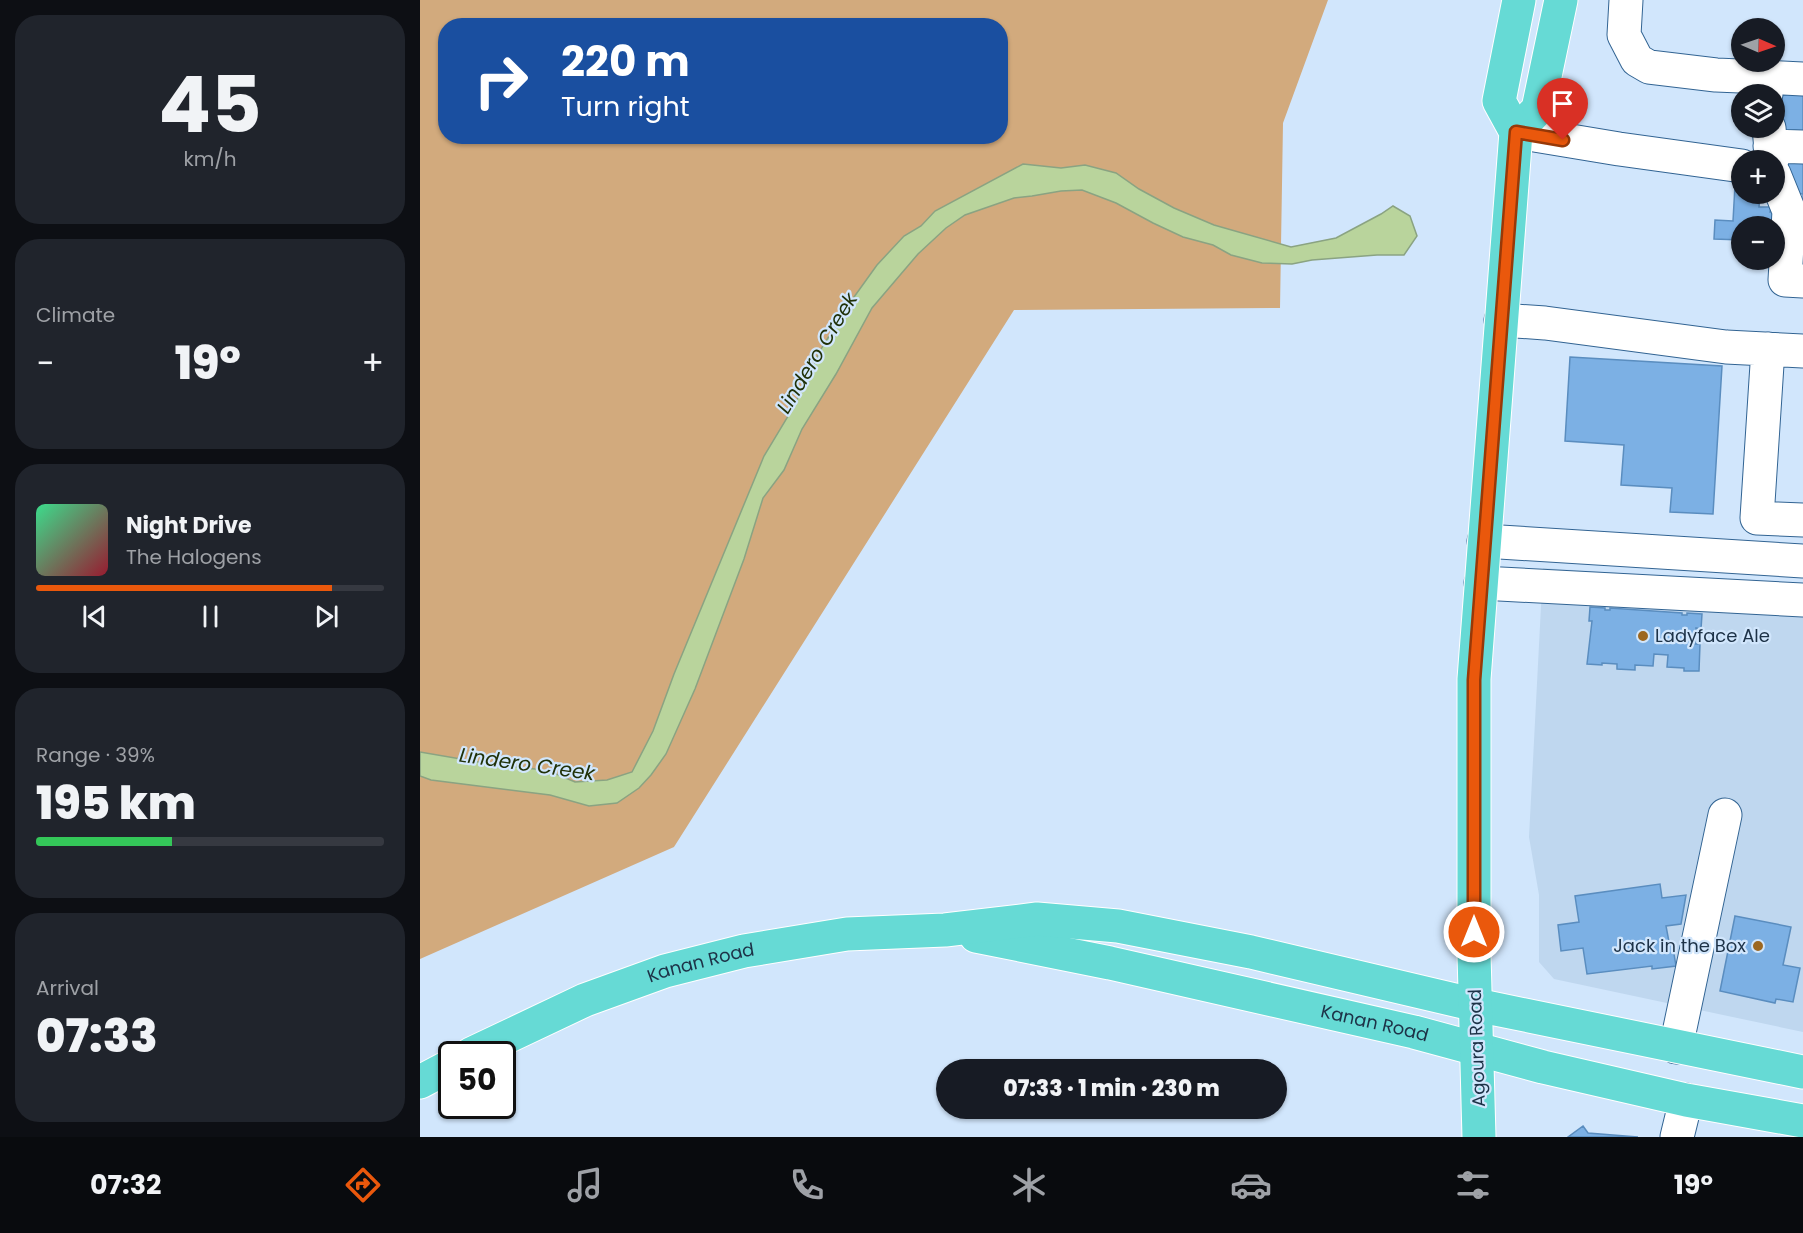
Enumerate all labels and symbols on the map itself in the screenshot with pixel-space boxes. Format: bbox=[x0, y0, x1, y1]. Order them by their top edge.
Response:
north arrow bbox=[1731, 18, 1785, 72]
pin bbox=[1537, 78, 1588, 140]
water label: Lindero Creek bbox=[770, 286, 865, 419]
place label: Ladyface Ale bbox=[1655, 623, 1770, 648]
marker: Ladyface Ale bbox=[1636, 629, 1650, 643]
water label: Lindero Creek bbox=[457, 741, 598, 788]
position arrow bbox=[1442, 900, 1506, 964]
place label: Jack in the Box bbox=[1613, 933, 1746, 958]
street label: Kanan Road bbox=[643, 937, 756, 988]
marker: Jack in the Box bbox=[1751, 939, 1765, 953]
street label: Agoura Road bbox=[1462, 989, 1491, 1107]
street label: Kanan Road bbox=[1318, 998, 1431, 1047]
speed limit sign: 50 bbox=[438, 1041, 516, 1119]

